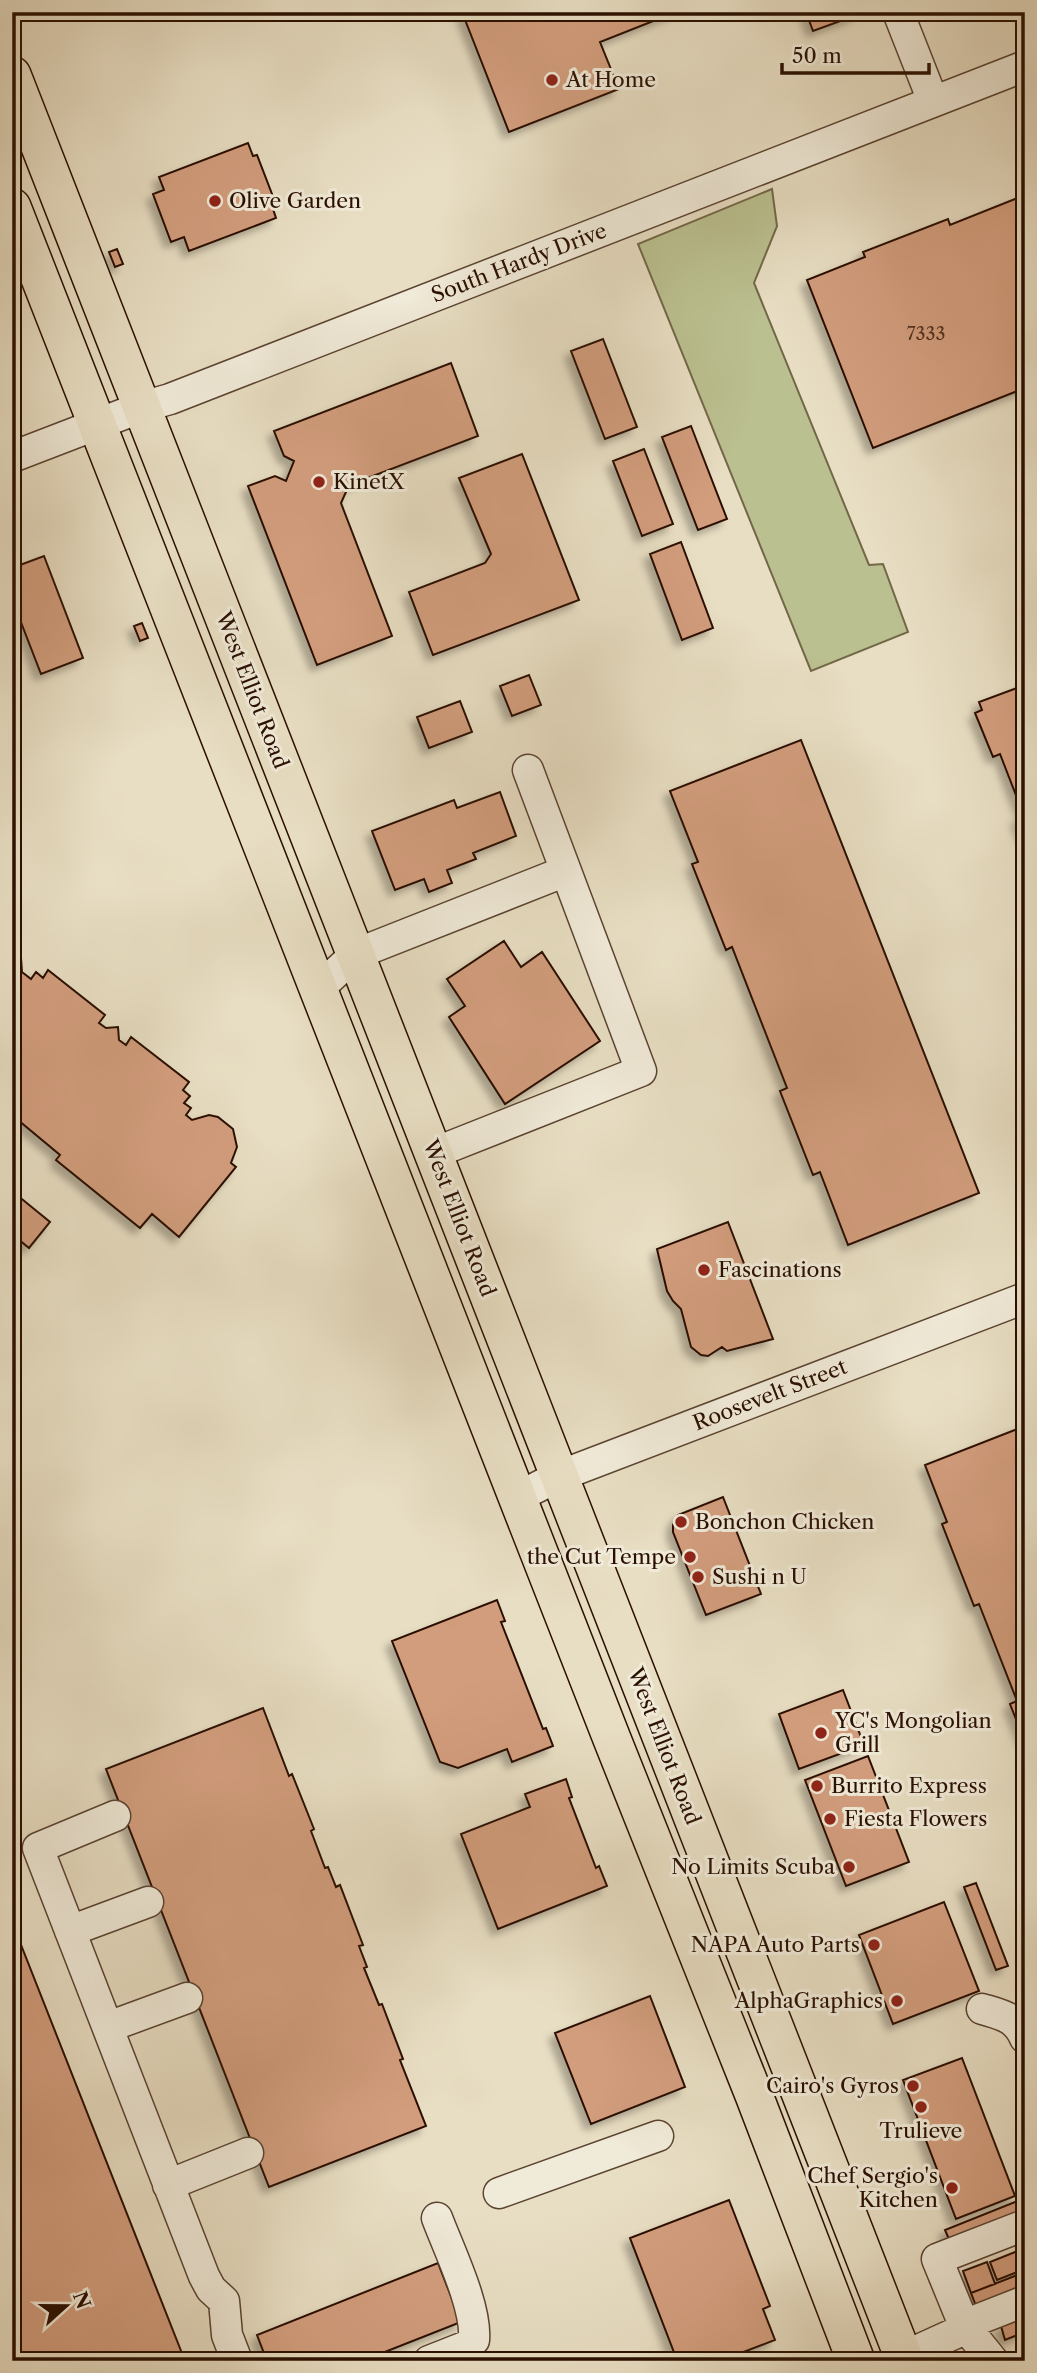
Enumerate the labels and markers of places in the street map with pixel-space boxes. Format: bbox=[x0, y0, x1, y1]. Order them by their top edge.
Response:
place label: At Home bbox=[565, 67, 656, 92]
marker: At Home bbox=[544, 72, 560, 88]
place label: Olive Garden bbox=[229, 188, 361, 213]
marker: Olive Garden bbox=[207, 193, 223, 209]
place label: KinetX bbox=[333, 469, 405, 494]
marker: KinetX bbox=[311, 474, 327, 490]
place label: Fascinations bbox=[718, 1257, 842, 1282]
marker: Fascinations bbox=[696, 1262, 712, 1278]
place label: Bonchon Chicken bbox=[695, 1509, 874, 1534]
marker: Bonchon Chicken bbox=[673, 1514, 689, 1530]
place label: the Cut Tempe bbox=[527, 1544, 676, 1569]
marker: the Cut Tempe bbox=[682, 1549, 698, 1565]
place label: Sushi n U bbox=[712, 1564, 807, 1589]
marker: Sushi n U bbox=[690, 1569, 706, 1585]
place label: YC's Mongolian Grill bbox=[834, 1708, 992, 1757]
marker: YC's Mongolian Grill bbox=[813, 1725, 829, 1741]
place label: Burrito Express bbox=[831, 1773, 987, 1798]
marker: Burrito Express bbox=[809, 1778, 825, 1794]
place label: Fiesta Flowers bbox=[844, 1806, 987, 1831]
marker: Fiesta Flowers bbox=[822, 1811, 838, 1827]
place label: No Limits Scuba bbox=[671, 1854, 836, 1879]
marker: No Limits Scuba bbox=[841, 1859, 857, 1875]
place label: NAPA Auto Parts bbox=[691, 1932, 860, 1957]
marker: NAPA Auto Parts bbox=[866, 1937, 882, 1953]
place label: AlphaGraphics bbox=[734, 1988, 883, 2013]
marker: AlphaGraphics bbox=[889, 1993, 905, 2009]
place label: Cairo's Gyros bbox=[766, 2073, 899, 2098]
marker: Cairo's Gyros bbox=[905, 2078, 921, 2094]
marker: Trulieve bbox=[913, 2099, 929, 2115]
place label: Trulieve bbox=[880, 2118, 962, 2143]
place label: Chef Sergio's Kitchen bbox=[807, 2163, 938, 2212]
marker: Chef Sergio's Kitchen bbox=[944, 2180, 960, 2196]

